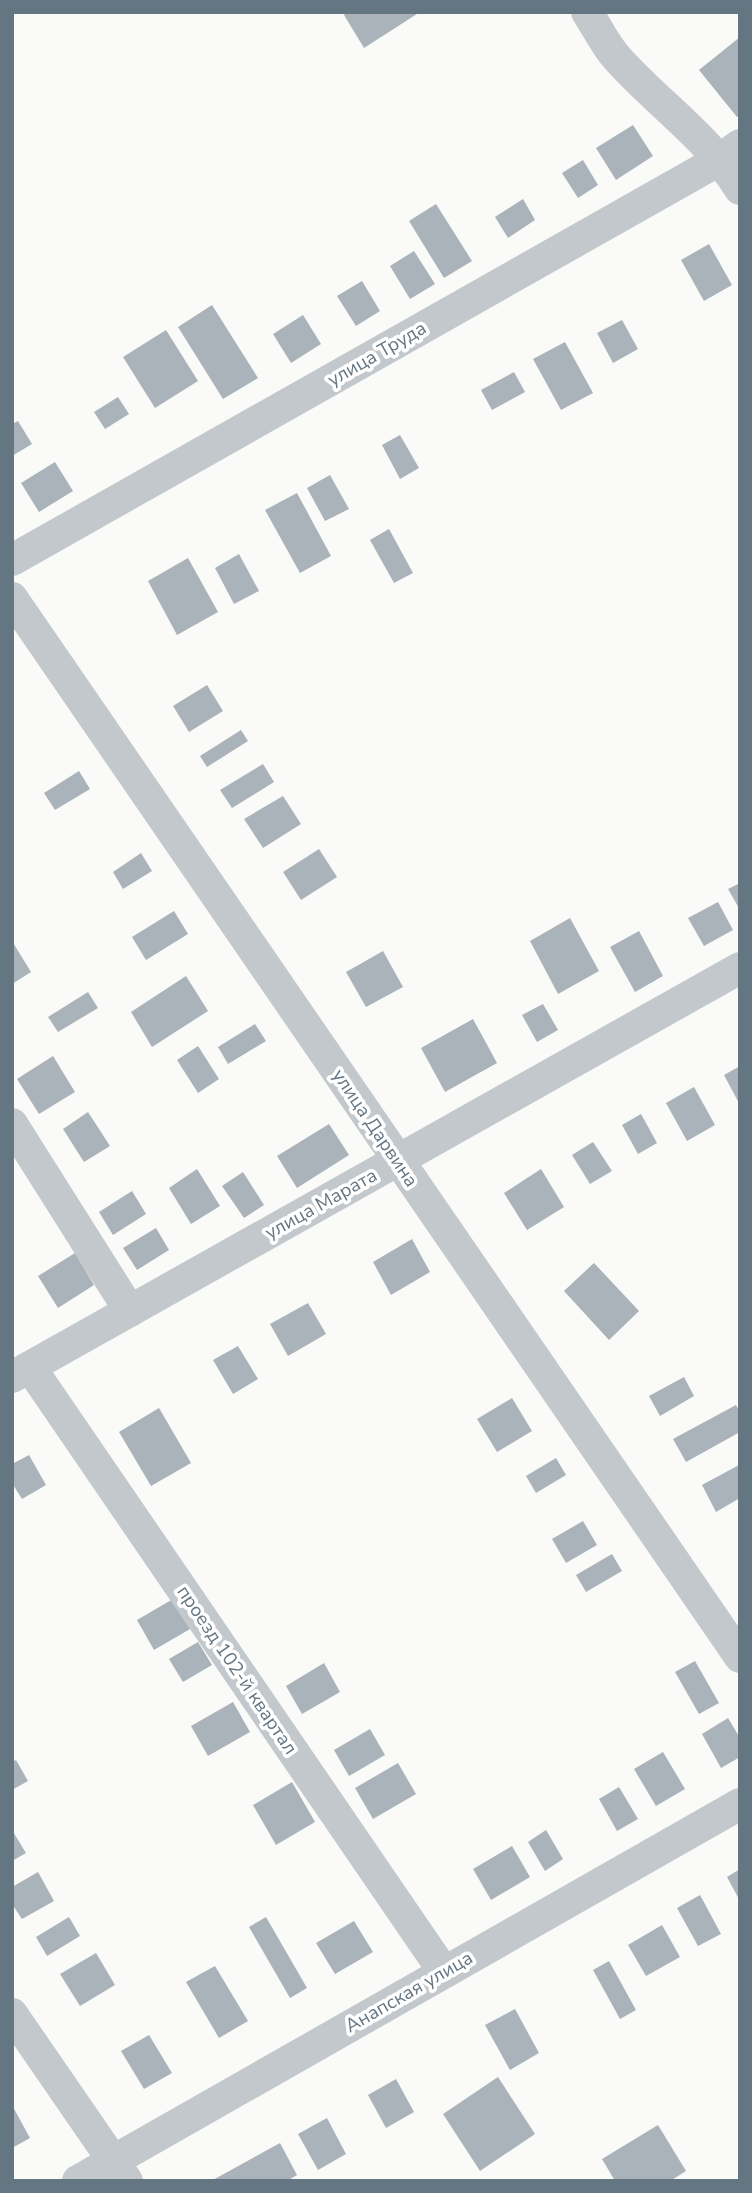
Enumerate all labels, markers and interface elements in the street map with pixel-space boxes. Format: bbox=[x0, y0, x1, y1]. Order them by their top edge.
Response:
street label: улица Труда bbox=[323, 315, 431, 393]
street label: улица Дарвина bbox=[326, 1064, 424, 1192]
street label: улица Марата bbox=[260, 1162, 382, 1246]
street label: проезд 102-й квартал bbox=[171, 1580, 303, 1760]
street label: Анапская улица bbox=[340, 1945, 478, 2039]

